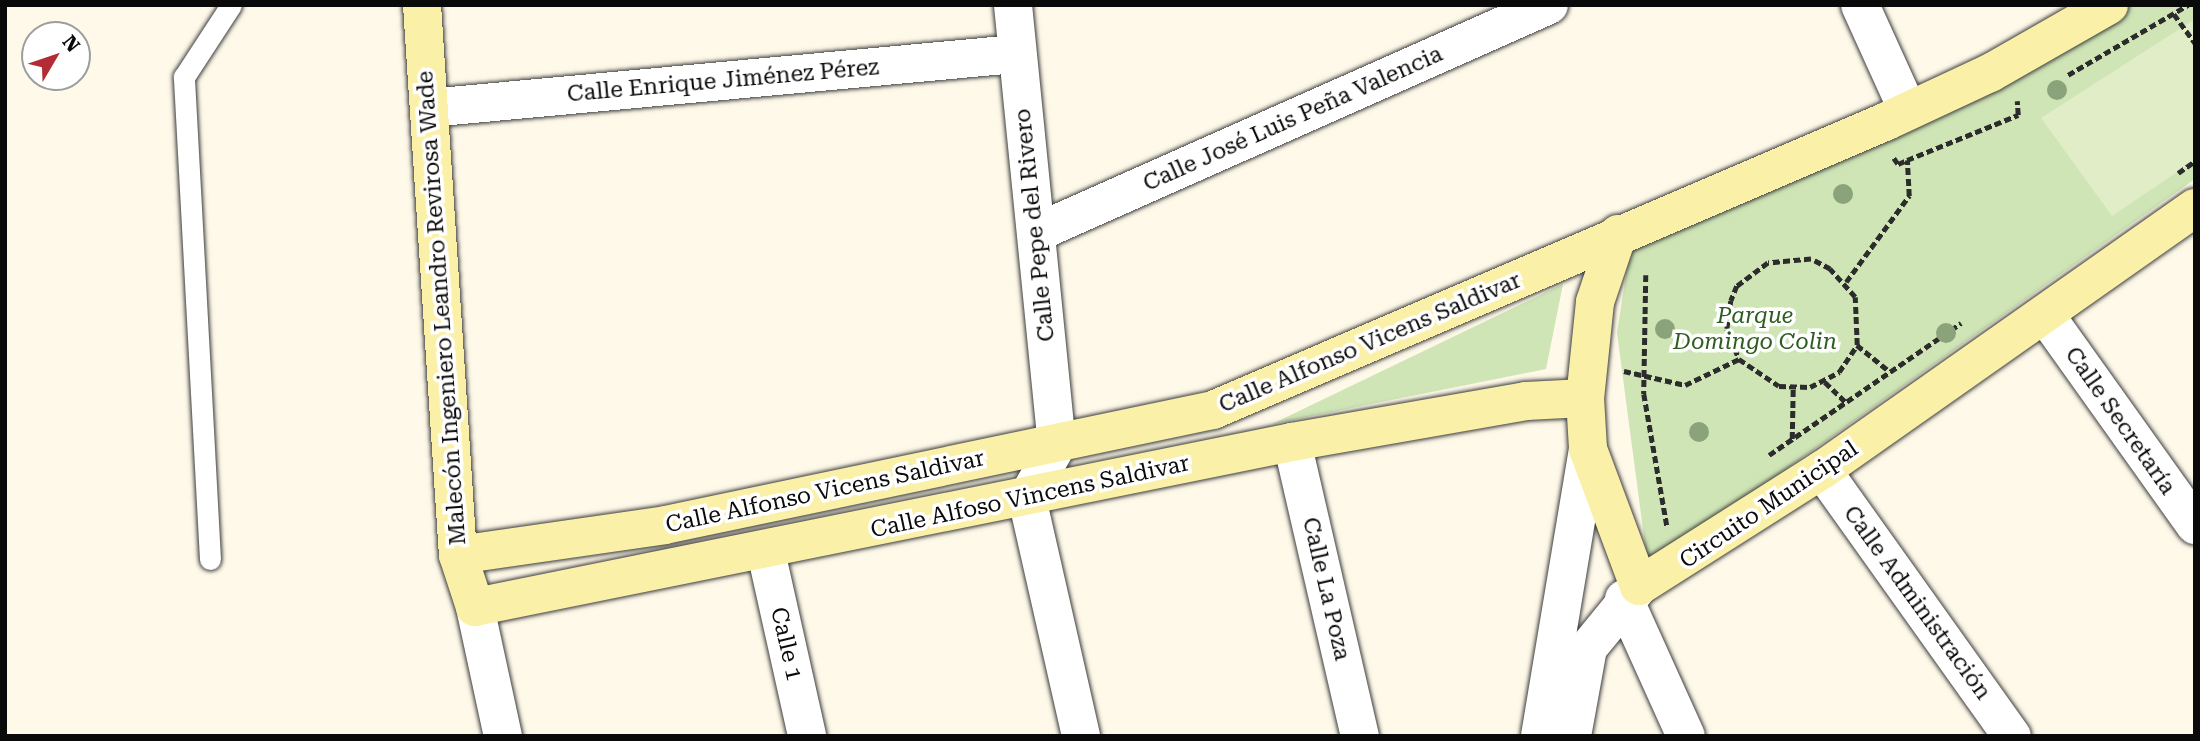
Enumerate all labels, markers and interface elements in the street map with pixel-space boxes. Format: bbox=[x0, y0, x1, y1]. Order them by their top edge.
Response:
north arrow bbox=[21, 21, 91, 91]
text: N bbox=[58, 31, 85, 57]
street label: Calle José Luis Peña Valencia bbox=[1139, 40, 1447, 198]
street label: Calle Enrique Jiménez Pérez bbox=[566, 54, 880, 108]
street label: Malecón Ingeniero Leandro Revirosa Wade bbox=[412, 70, 472, 546]
street label: Calle Pepe del Rivero bbox=[1009, 107, 1061, 343]
street label: Calle Alfonso Vicens Saldivar bbox=[1215, 267, 1525, 419]
park label: Parque Domingo Colin bbox=[1673, 302, 1837, 356]
street label: Calle Secretaría bbox=[2059, 342, 2181, 500]
street label: Circuito Municipal bbox=[1675, 435, 1863, 575]
street label: Calle Alfonso Vicens Saldivar bbox=[663, 445, 987, 539]
street label: Calle Alfoso Vincens Saldivar bbox=[868, 450, 1192, 544]
street label: Calle Administración bbox=[1837, 501, 1997, 705]
street label: Calle La Poza bbox=[1296, 515, 1356, 663]
street label: Calle 1 bbox=[764, 605, 808, 683]

